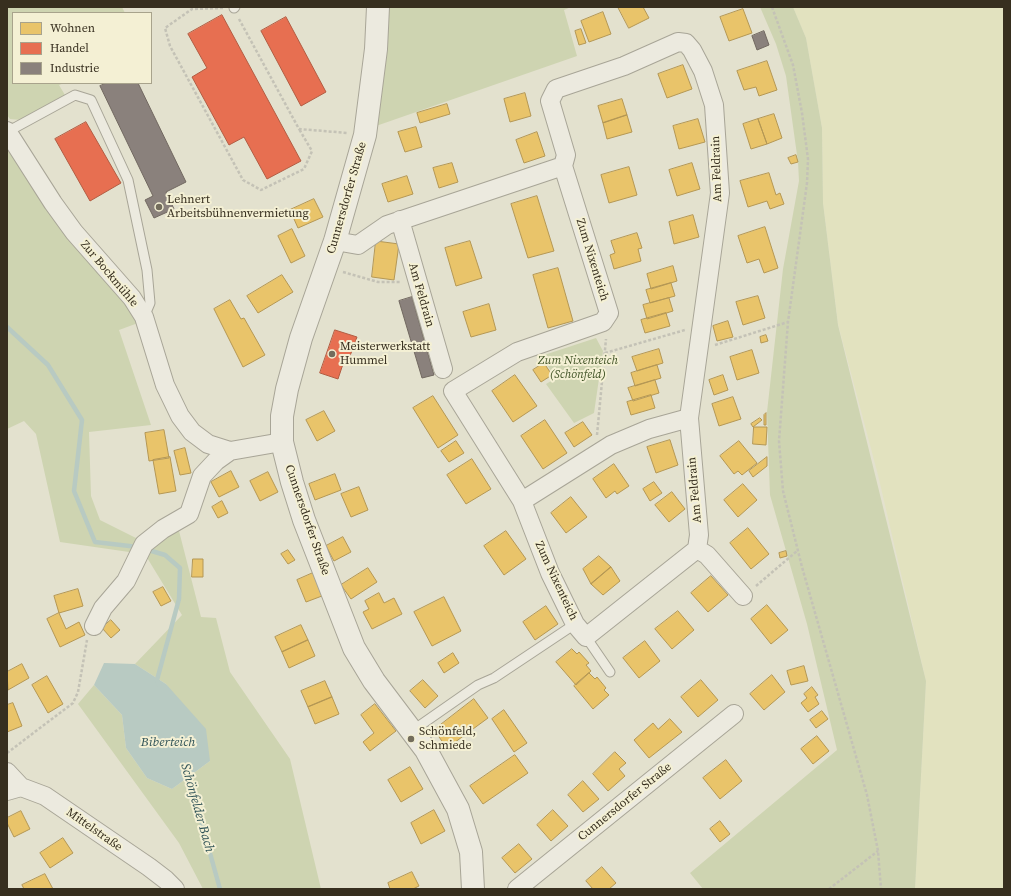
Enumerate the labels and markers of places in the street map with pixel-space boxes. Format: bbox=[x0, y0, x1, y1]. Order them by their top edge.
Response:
place label: Lehnert Arbeitsbühnenvermietung bbox=[167, 193, 309, 221]
marker: Lehnert Arbeitsbühnenvermietung bbox=[154, 202, 164, 212]
place label: Meisterwerkstatt Hummel bbox=[340, 340, 430, 368]
marker: Meisterwerkstatt Hummel bbox=[327, 349, 337, 359]
place label: Schönfeld, Schmiede bbox=[419, 725, 476, 753]
marker: Schönfeld, Schmiede bbox=[406, 734, 416, 744]

